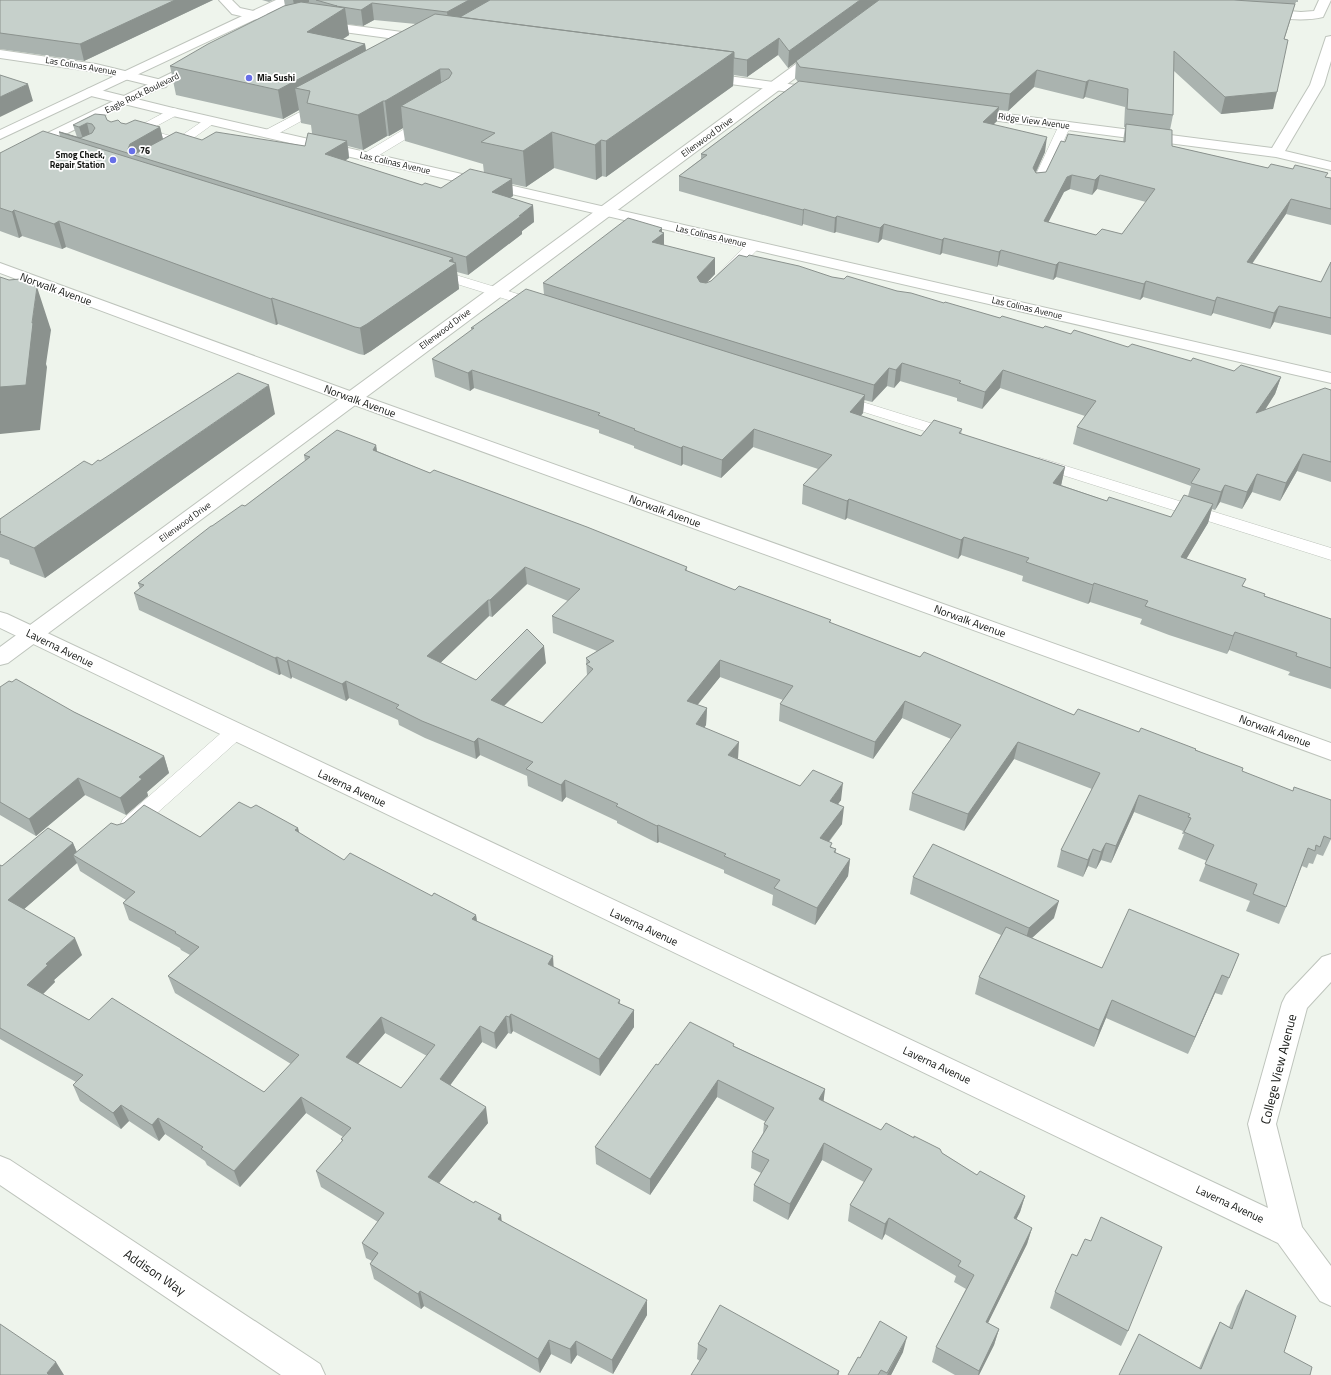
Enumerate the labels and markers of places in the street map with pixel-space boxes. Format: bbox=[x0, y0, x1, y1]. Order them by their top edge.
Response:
place label: Mia Sushi bbox=[257, 71, 295, 84]
marker: Mia Sushi bbox=[244, 73, 254, 83]
place label: 76 bbox=[140, 144, 150, 157]
marker: 76 bbox=[127, 146, 137, 156]
place label: Smog Check, Repair Station bbox=[50, 148, 105, 171]
marker: Smog Check, Repair Station bbox=[108, 155, 118, 165]

